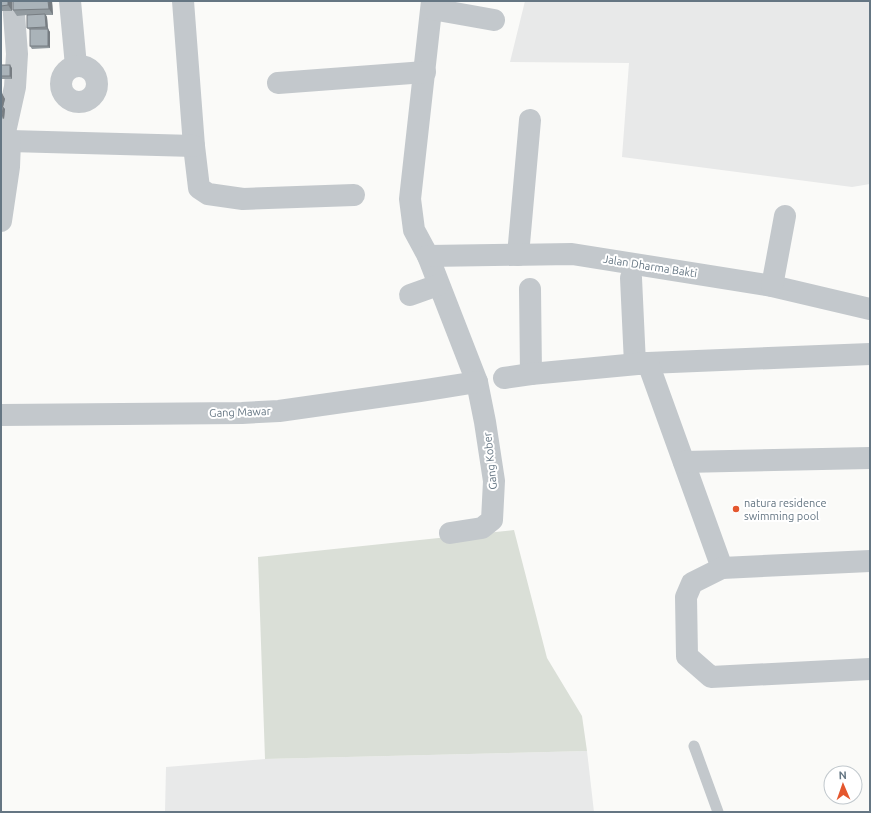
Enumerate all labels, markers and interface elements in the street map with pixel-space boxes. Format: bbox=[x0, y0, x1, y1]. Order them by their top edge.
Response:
street label: Jalan Dharma Bakti bbox=[602, 253, 698, 279]
street label: Gang Mawar bbox=[209, 405, 272, 419]
street label: Gang Kober bbox=[481, 431, 499, 490]
place label: natura residence swimming pool bbox=[744, 497, 827, 522]
marker: natura residence swimming pool bbox=[731, 504, 741, 514]
north arrow bbox=[823, 765, 863, 805]
text: N bbox=[838, 769, 847, 781]

